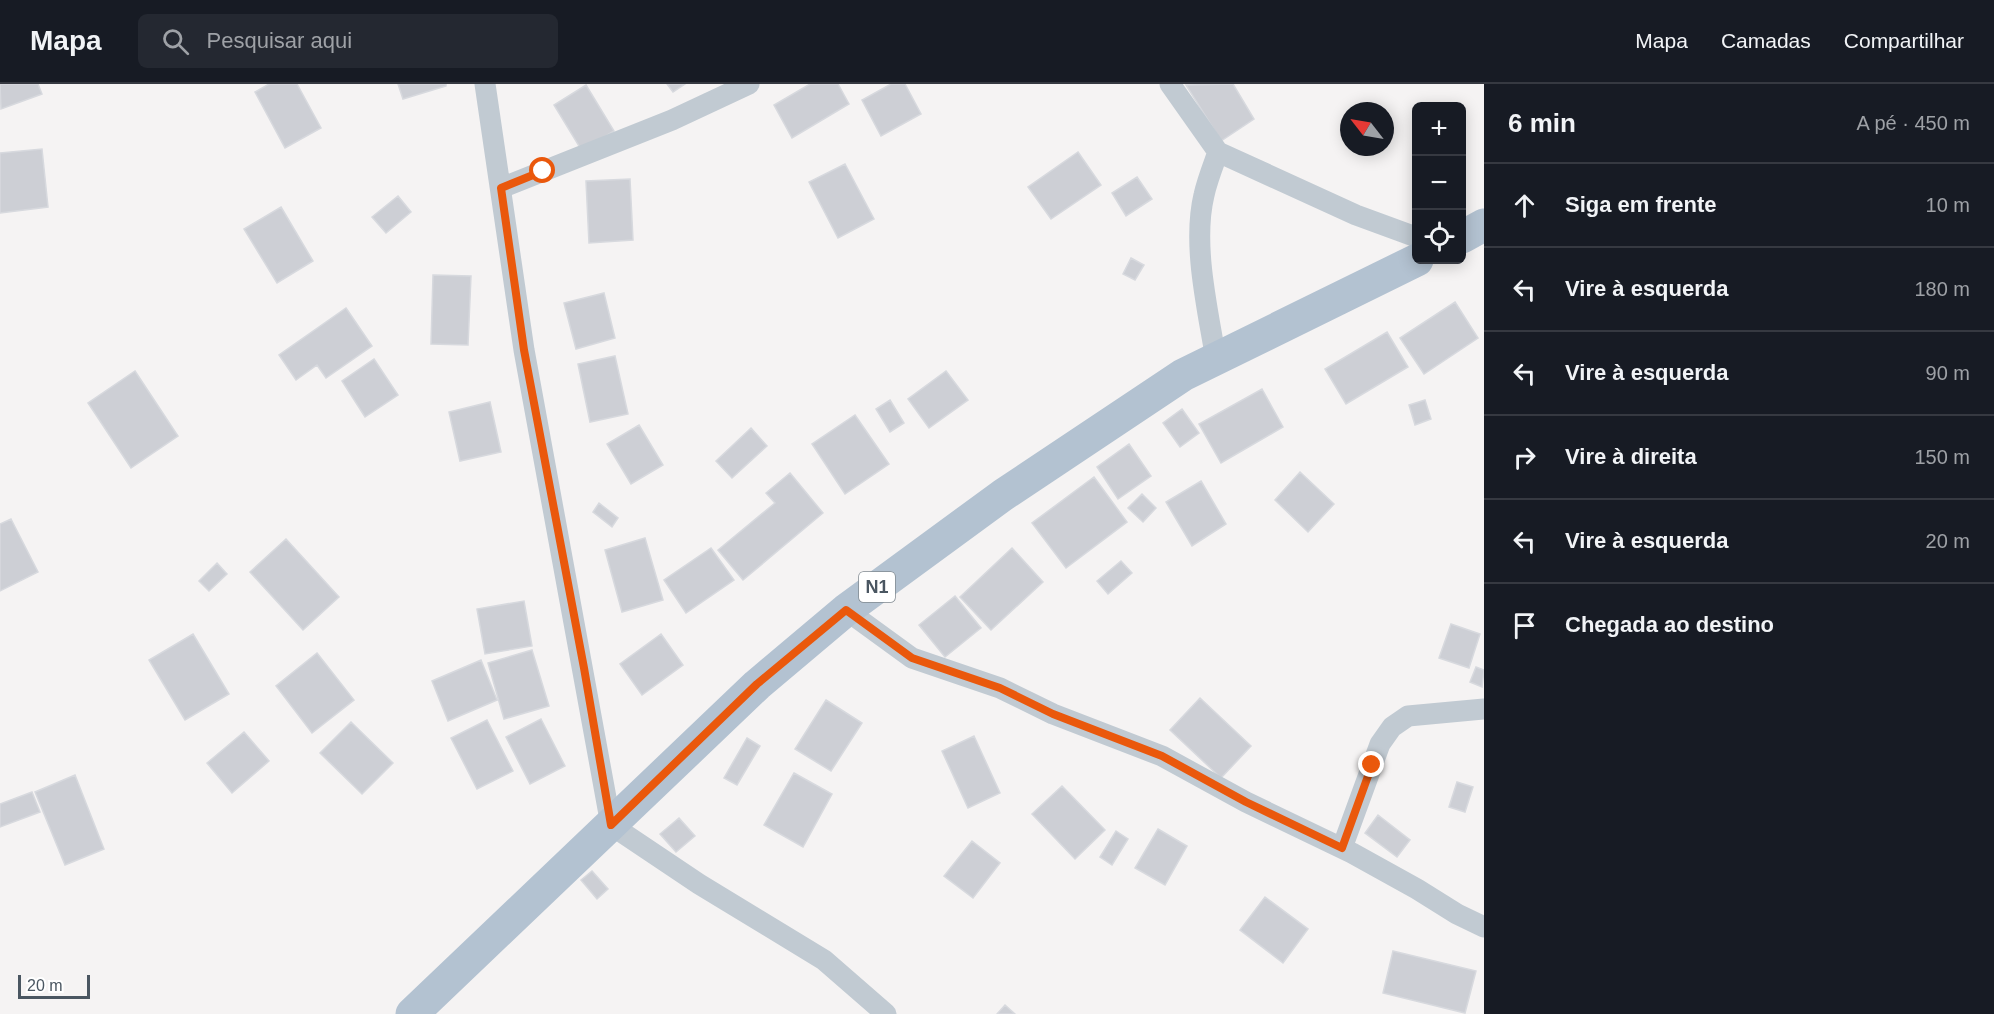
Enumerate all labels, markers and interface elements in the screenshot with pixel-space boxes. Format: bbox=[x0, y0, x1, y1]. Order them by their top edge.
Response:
search box bbox=[138, 14, 558, 68]
text: Mapa bbox=[30, 25, 102, 56]
icon: search bbox=[159, 25, 192, 58]
text: Pesquisar aqui bbox=[207, 28, 352, 53]
text: Mapa bbox=[1635, 29, 1688, 52]
text: Camadas bbox=[1721, 29, 1811, 52]
text: Compartilhar bbox=[1844, 29, 1964, 52]
north arrow bbox=[1340, 102, 1394, 156]
map controls bbox=[1412, 102, 1466, 264]
button: + bbox=[1412, 102, 1466, 156]
text: 6 min bbox=[1508, 108, 1576, 138]
text: A pé · 450 m bbox=[1857, 112, 1970, 134]
button: − bbox=[1412, 156, 1466, 210]
route start bbox=[529, 157, 555, 183]
icon: ahead bbox=[1508, 189, 1541, 222]
text: Siga em frente bbox=[1565, 192, 1717, 217]
text: 10 m bbox=[1926, 194, 1970, 216]
button: locate bbox=[1412, 210, 1466, 264]
icon: left bbox=[1508, 273, 1541, 306]
text: Vire à esquerda bbox=[1565, 276, 1728, 301]
text: 180 m bbox=[1914, 278, 1970, 300]
icon: left bbox=[1508, 357, 1541, 390]
text: Vire à esquerda bbox=[1565, 360, 1728, 385]
text: 90 m bbox=[1926, 362, 1970, 384]
icon: right bbox=[1508, 441, 1541, 474]
text: Vire à direita bbox=[1565, 444, 1697, 469]
text: 150 m bbox=[1914, 446, 1970, 468]
icon: left bbox=[1508, 525, 1541, 558]
text: Vire à esquerda bbox=[1565, 528, 1728, 553]
text: 20 m bbox=[1926, 530, 1970, 552]
road number: N1 bbox=[859, 572, 895, 602]
icon: arrive bbox=[1508, 609, 1541, 642]
text: Chegada ao destino bbox=[1565, 612, 1774, 637]
route end bbox=[1358, 751, 1384, 777]
scale bar bbox=[18, 972, 90, 1000]
text: 20 m bbox=[27, 977, 63, 994]

